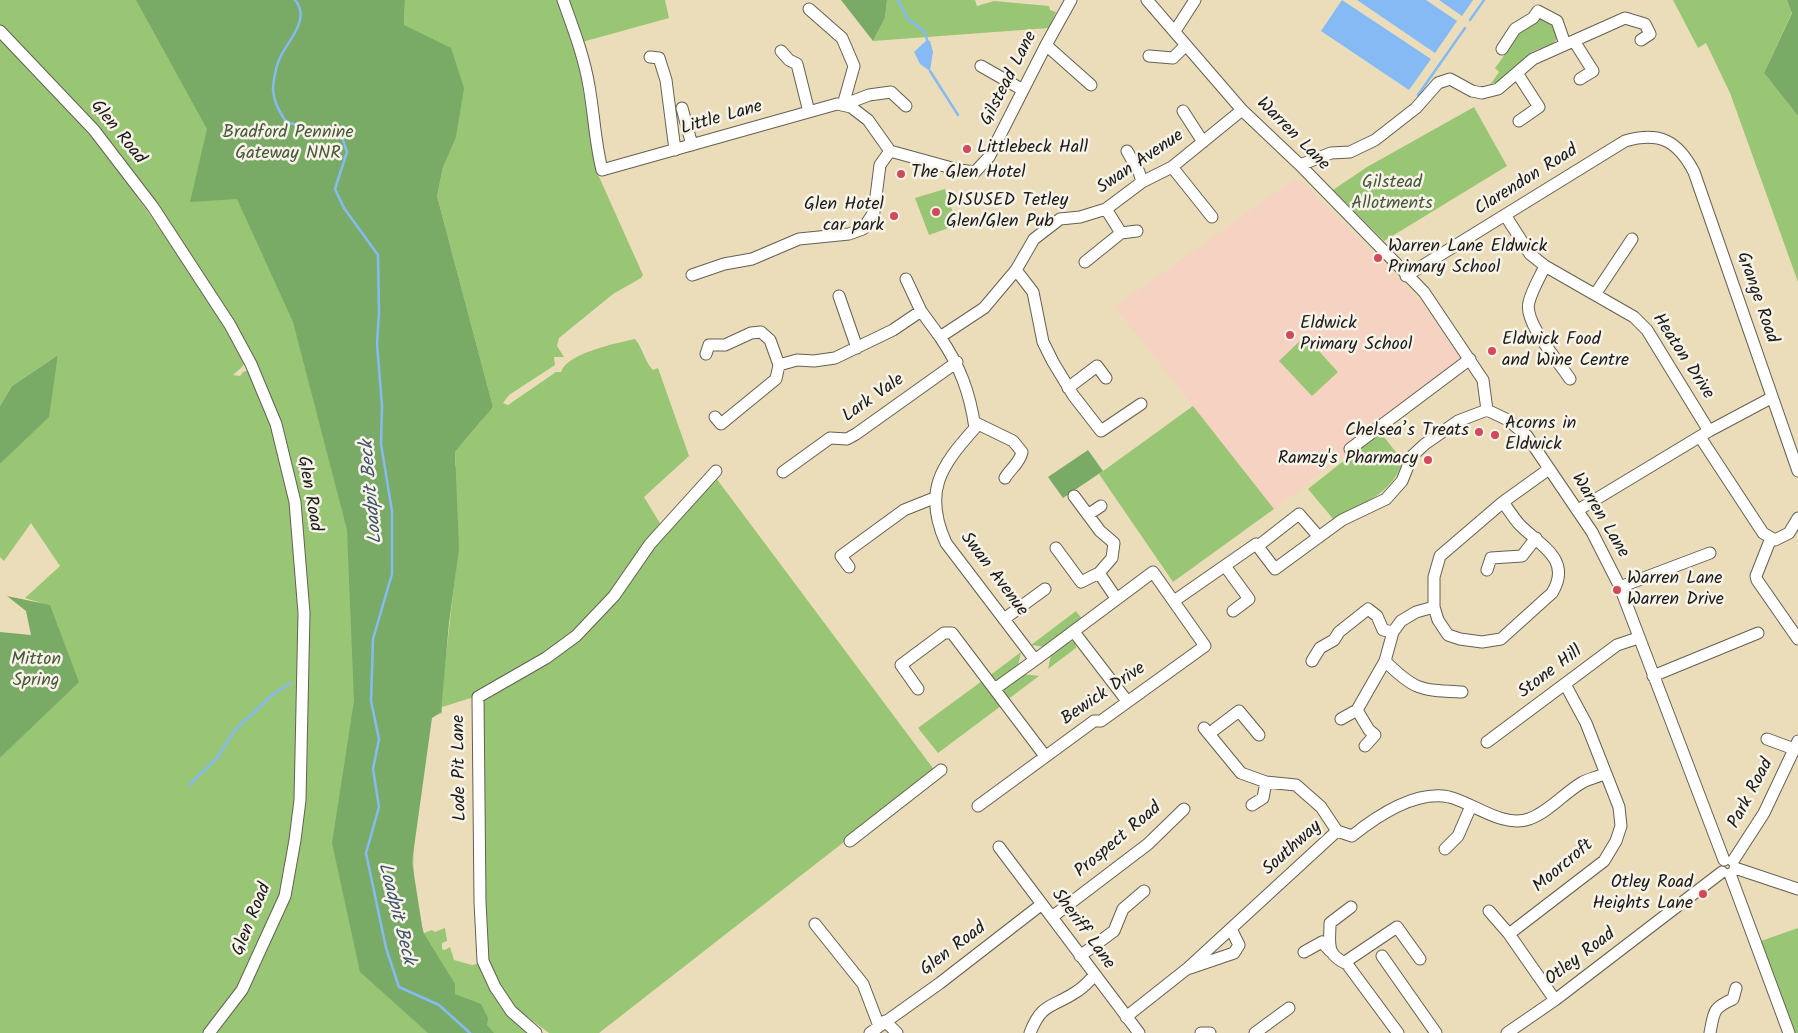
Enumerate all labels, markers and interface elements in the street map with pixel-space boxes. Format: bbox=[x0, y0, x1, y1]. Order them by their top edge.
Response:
street label: Gilstead Lane bbox=[977, 28, 1043, 130]
street label: Warren Lane bbox=[1251, 94, 1333, 176]
street label: Glen Road bbox=[85, 97, 149, 169]
street label: Little Lane bbox=[679, 97, 765, 141]
park label: Bradford Pennine Gateway NNR bbox=[223, 123, 353, 166]
street label: Swan Avenue bbox=[1094, 126, 1188, 200]
place label: Littlebeck Hall bbox=[977, 138, 1088, 160]
street label: Clarendon Road bbox=[1472, 141, 1582, 221]
marker: Littlebeck Hall bbox=[961, 143, 973, 155]
place label: The Glen Hotel bbox=[911, 163, 1026, 185]
marker: The Glen Hotel bbox=[895, 168, 907, 180]
park label: Gilstead Allotments bbox=[1351, 173, 1433, 215]
place label: DISUSED Tetley Glen/Glen Pub bbox=[946, 191, 1068, 233]
place label: Glen Hotel car park bbox=[804, 195, 884, 238]
marker: DISUSED Tetley Glen/Glen Pub bbox=[930, 206, 942, 218]
marker: Glen Hotel car park bbox=[888, 210, 900, 222]
place label: Warren Lane Eldwick Primary School bbox=[1388, 237, 1547, 280]
street label: Grange Road bbox=[1730, 250, 1782, 346]
marker: Warren Lane Eldwick Primary School bbox=[1372, 252, 1384, 264]
street label: Heaton Drive bbox=[1646, 310, 1718, 404]
place label: Eldwick Primary School bbox=[1300, 314, 1412, 356]
marker: Eldwick Primary School bbox=[1284, 329, 1296, 341]
place label: Eldwick Food and Wine Centre bbox=[1502, 330, 1629, 372]
marker: Eldwick Food and Wine Centre bbox=[1486, 345, 1498, 357]
street label: Lark Vale bbox=[839, 370, 909, 428]
place label: Acorns in Eldwick bbox=[1505, 414, 1576, 456]
place label: Chelsea’s Treats bbox=[1345, 421, 1469, 443]
marker: Chelsea’s Treats bbox=[1473, 426, 1485, 438]
marker: Acorns in Eldwick bbox=[1489, 429, 1501, 441]
water label: Loadpit Beck bbox=[357, 439, 389, 545]
place label: Ramzy's Pharmacy bbox=[1278, 449, 1418, 471]
marker: Ramzy's Pharmacy bbox=[1422, 454, 1434, 466]
street label: Glen Road bbox=[291, 455, 325, 533]
street label: Warren Lane bbox=[1565, 470, 1633, 562]
street label: Swan Avenue bbox=[954, 529, 1032, 621]
place label: Warren Lane Warren Drive bbox=[1627, 569, 1724, 612]
marker: Warren Lane Warren Drive bbox=[1611, 584, 1623, 596]
street label: Stone Hill bbox=[1515, 642, 1587, 704]
park label: Mitton Spring bbox=[11, 650, 61, 692]
street label: Bewick Drive bbox=[1058, 659, 1150, 731]
street label: Lode Pit Lane bbox=[449, 715, 473, 821]
street label: Park Road bbox=[1725, 755, 1779, 833]
street label: Prospect Road bbox=[1071, 798, 1167, 884]
street label: Southway bbox=[1259, 817, 1327, 881]
street label: Moorcroft bbox=[1529, 835, 1599, 899]
water label: Loadpit Beck bbox=[371, 861, 419, 967]
place label: Otley Road Heights Lane bbox=[1593, 873, 1693, 916]
street label: Glen Road bbox=[229, 881, 277, 959]
street label: Sheriff Lane bbox=[1046, 886, 1118, 974]
marker: Otley Road Heights Lane bbox=[1697, 888, 1709, 900]
street label: Glen Road bbox=[917, 918, 991, 982]
street label: Otley Road bbox=[1542, 925, 1620, 991]

